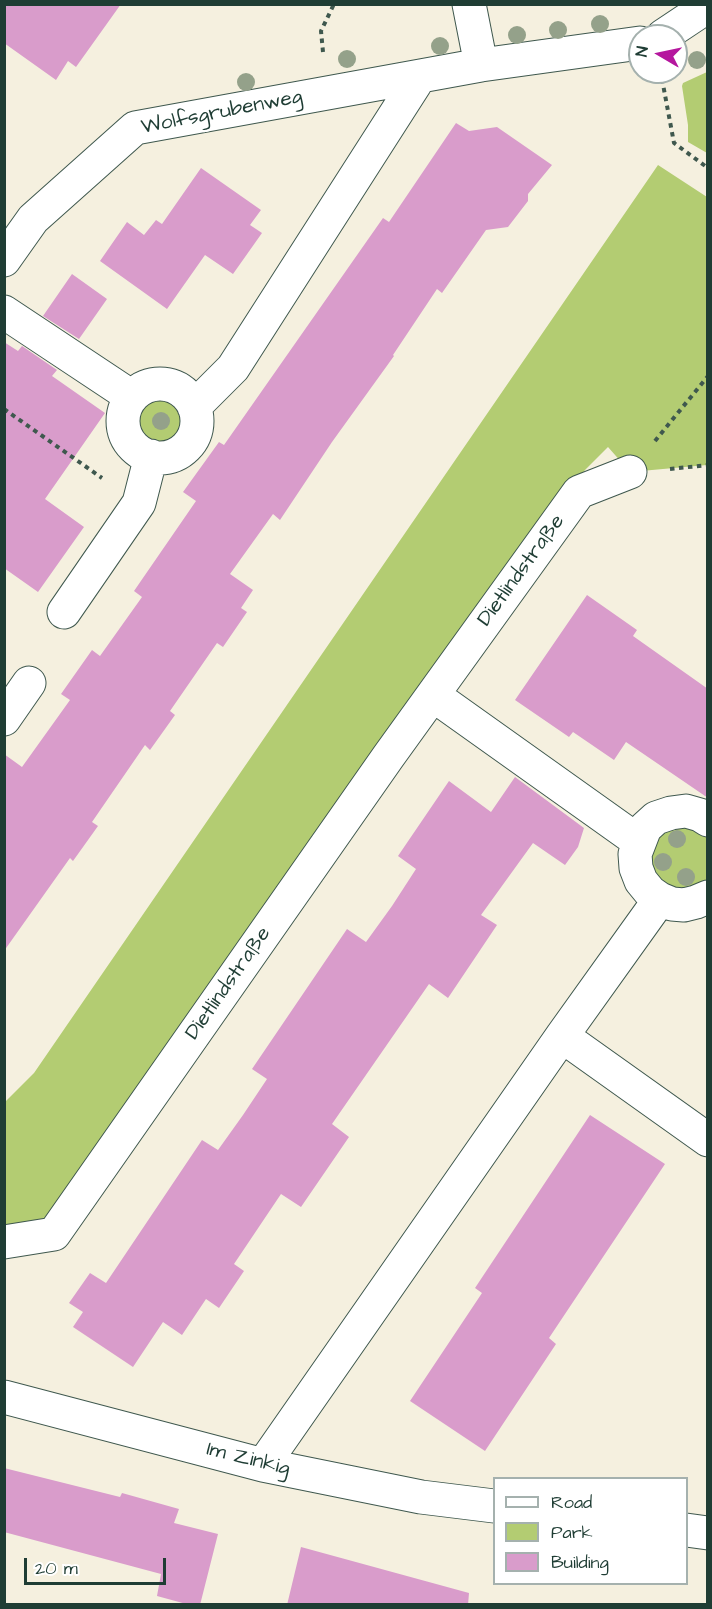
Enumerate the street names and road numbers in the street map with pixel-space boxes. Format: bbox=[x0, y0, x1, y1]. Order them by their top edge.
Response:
street label: Wolfsgrubenweg bbox=[139, 85, 305, 141]
street label: Dietlindstraße bbox=[473, 510, 571, 632]
street label: Dietlindstraße bbox=[181, 923, 277, 1045]
street label: Im Zinkig bbox=[204, 1437, 292, 1483]

